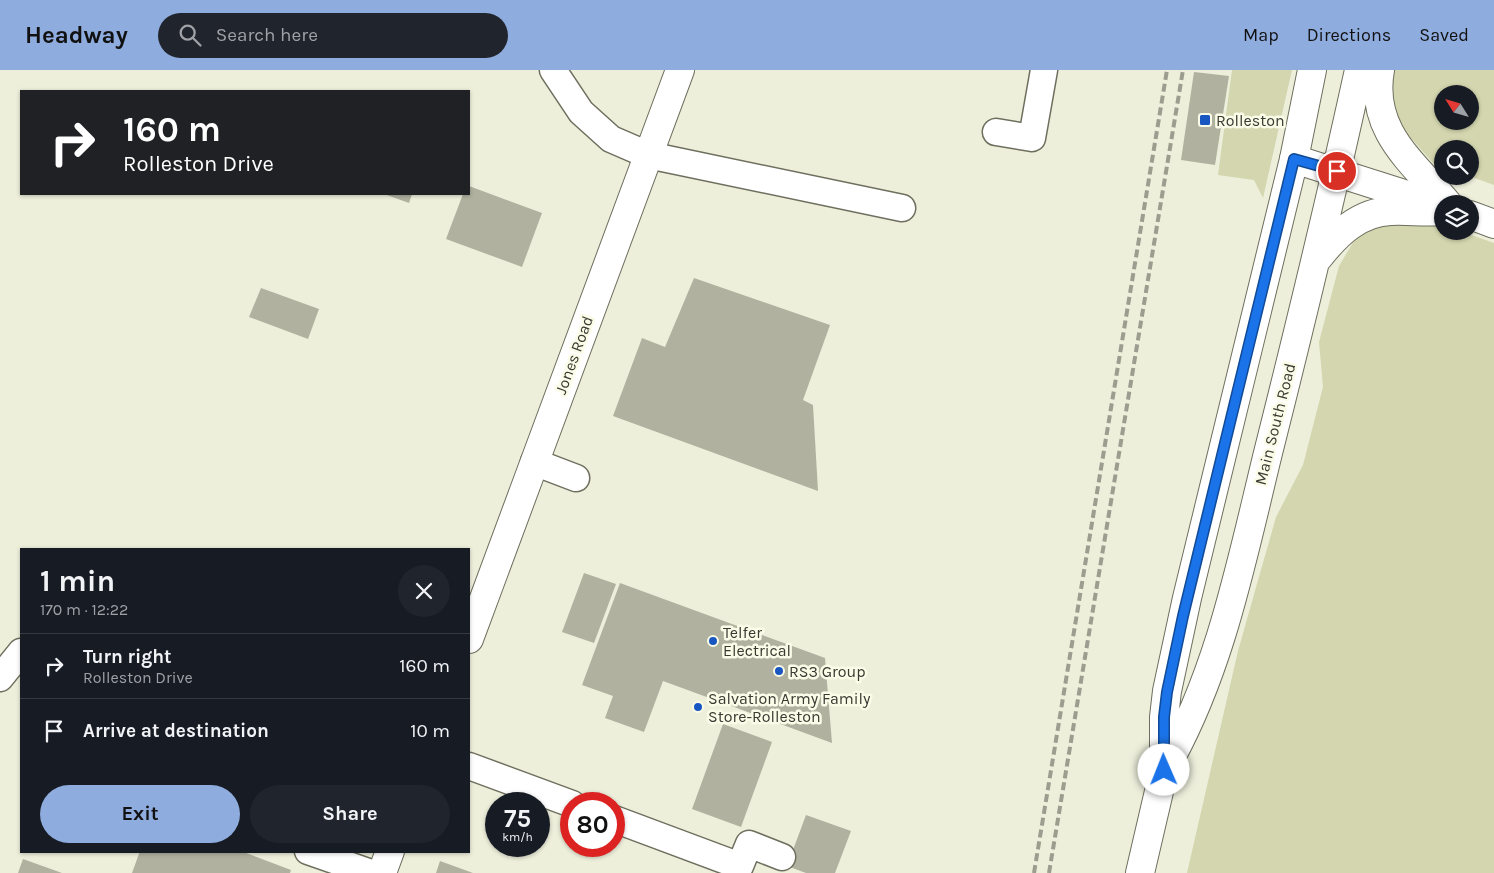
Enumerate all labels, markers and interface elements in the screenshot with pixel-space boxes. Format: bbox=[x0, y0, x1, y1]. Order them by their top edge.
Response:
search box bbox=[158, 13, 508, 58]
text: Headway bbox=[25, 21, 128, 49]
icon: search bbox=[176, 21, 204, 49]
text: Search here bbox=[216, 24, 318, 46]
text: Map bbox=[1243, 24, 1279, 46]
text: Directions bbox=[1307, 24, 1391, 46]
text: Saved bbox=[1419, 24, 1469, 46]
north arrow bbox=[1434, 85, 1479, 130]
map controls bbox=[1434, 85, 1479, 240]
text: 160 m bbox=[123, 109, 221, 150]
icon: right bbox=[40, 110, 105, 175]
place label: Rolleston bbox=[1216, 111, 1285, 130]
marker: Rolleston bbox=[1198, 113, 1212, 127]
button: search bbox=[1434, 140, 1479, 185]
pin bbox=[1316, 150, 1358, 192]
text: Rolleston Drive bbox=[123, 151, 274, 177]
icon: arrive bbox=[1323, 157, 1351, 185]
button: layers bbox=[1434, 195, 1479, 240]
street label: Jones Road bbox=[551, 313, 597, 397]
street label: Main South Road bbox=[1251, 361, 1299, 487]
text: 1 min bbox=[40, 563, 115, 599]
button: close bbox=[398, 565, 450, 617]
text: 170 m · 12:22 bbox=[40, 600, 128, 619]
place label: Telfer Electrical bbox=[723, 623, 791, 660]
marker: Telfer Electrical bbox=[707, 635, 719, 647]
text: Turn right bbox=[83, 646, 172, 668]
icon: right bbox=[40, 652, 68, 680]
text: 160 m bbox=[399, 655, 450, 677]
place label: RS3 Group bbox=[789, 662, 866, 681]
marker: RS3 Group bbox=[773, 665, 785, 677]
text: Rolleston Drive bbox=[83, 668, 193, 687]
place label: Salvation Army Family Store-Rolleston bbox=[708, 689, 871, 726]
marker: Salvation Army Family Store-Rolleston bbox=[692, 701, 704, 713]
icon: arrive bbox=[40, 717, 68, 745]
text: Arrive at destination bbox=[83, 720, 269, 742]
text: 10 m bbox=[410, 720, 450, 742]
position arrow bbox=[1137, 743, 1189, 795]
button: Exit bbox=[40, 785, 240, 843]
button: Share bbox=[250, 785, 450, 843]
speed limit sign: 80 bbox=[560, 792, 625, 857]
text: 75 bbox=[504, 804, 531, 833]
text: km/h bbox=[502, 830, 533, 844]

